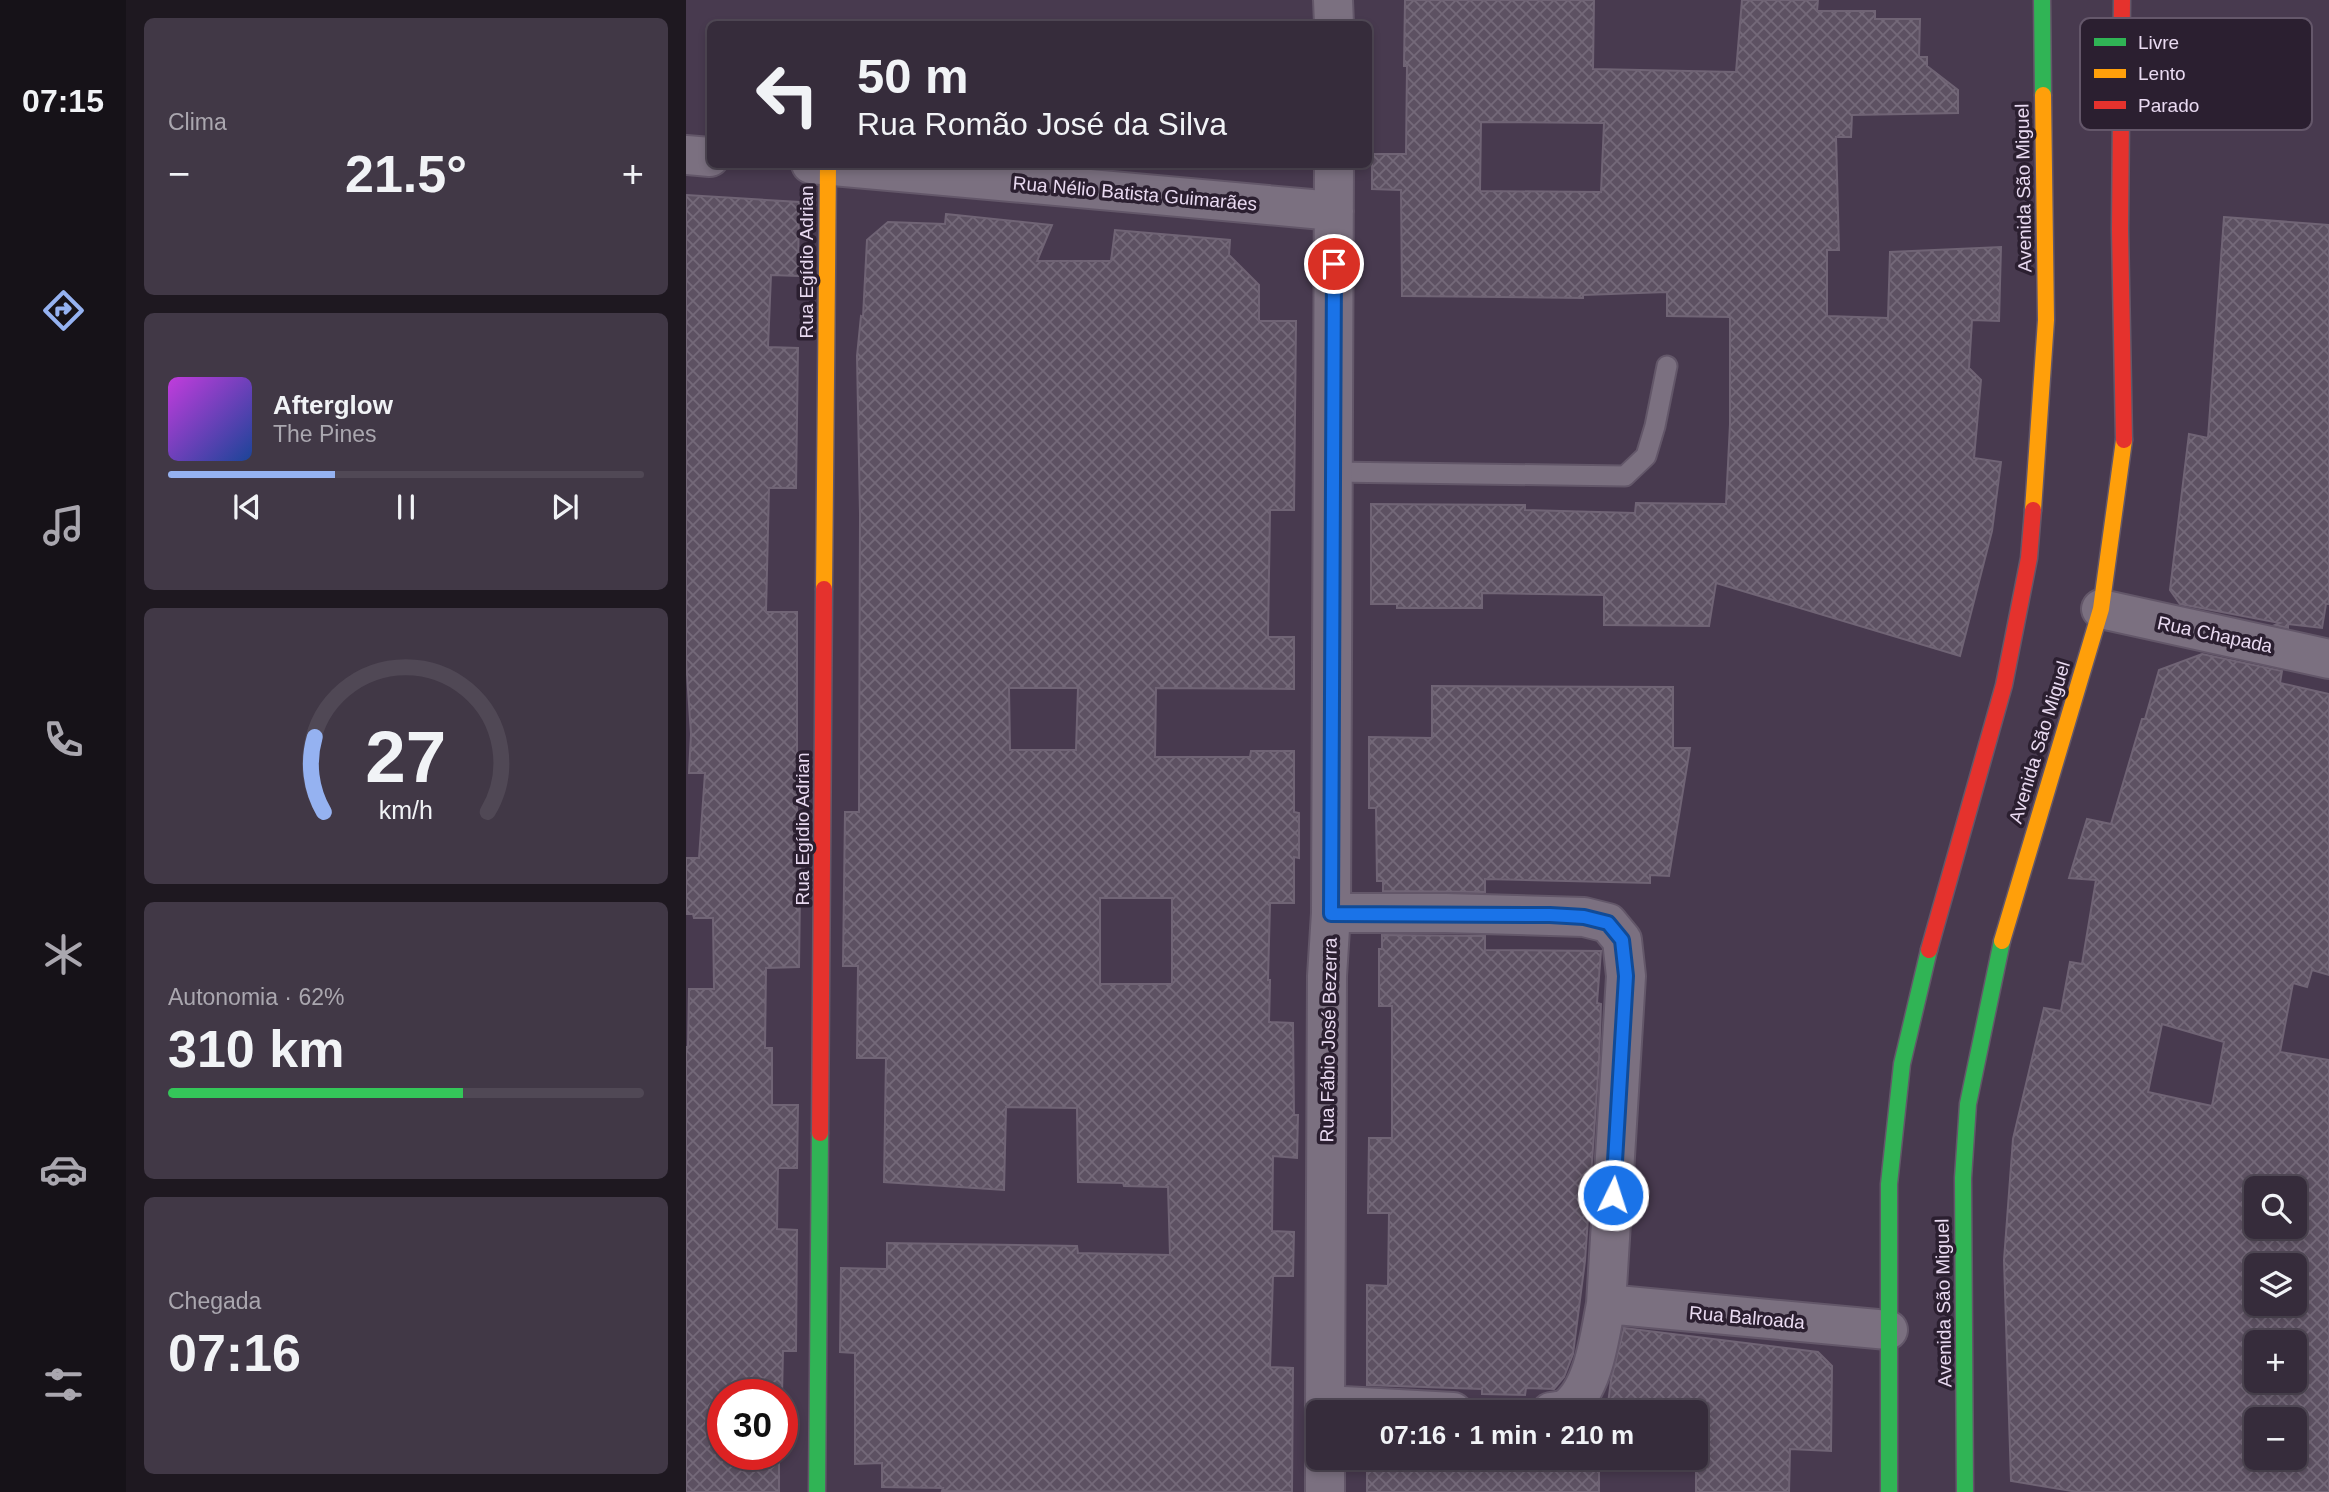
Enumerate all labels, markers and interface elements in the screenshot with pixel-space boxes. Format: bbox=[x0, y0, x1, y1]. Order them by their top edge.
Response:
legend bbox=[2080, 18, 2312, 130]
text: Livre bbox=[2138, 32, 2179, 53]
icon: left bbox=[742, 49, 833, 140]
text: 50 m bbox=[857, 49, 969, 103]
text: Lento bbox=[2138, 63, 2186, 84]
text: 07:15 bbox=[22, 83, 104, 119]
text: Parado bbox=[2138, 95, 2199, 116]
street label: Avenida São Miguel bbox=[2012, 103, 2035, 272]
text: Rua Romão José da Silva bbox=[857, 106, 1227, 142]
text: Clima bbox=[168, 109, 227, 135]
text: 21.5° bbox=[345, 145, 467, 203]
text: − bbox=[168, 153, 190, 195]
text: + bbox=[622, 153, 644, 195]
street label: Rua Nélio Batista Guimarães bbox=[1012, 172, 1258, 215]
street label: Rua Egídio Adrian bbox=[796, 185, 817, 339]
pin bbox=[1304, 234, 1364, 294]
icon: arrive bbox=[1315, 245, 1353, 283]
icon: directions bbox=[39, 286, 88, 335]
text: Afterglow bbox=[273, 390, 393, 420]
text: The Pines bbox=[273, 421, 377, 447]
icon: previous bbox=[228, 488, 266, 526]
icon: pause bbox=[387, 488, 425, 526]
icon: next bbox=[546, 488, 584, 526]
icon: music bbox=[39, 501, 88, 550]
street label: Rua Chapada bbox=[2155, 612, 2275, 657]
street label: Avenida São Miguel bbox=[2005, 658, 2074, 826]
icon: phone bbox=[39, 715, 88, 764]
text: 27 bbox=[366, 716, 446, 797]
street label: Rua Egídio Adrian bbox=[792, 752, 813, 906]
text: km/h bbox=[379, 796, 433, 824]
icon: climate bbox=[39, 930, 88, 979]
street label: Rua Fábio José Bezerra bbox=[1316, 937, 1341, 1143]
text: Autonomia · 62% bbox=[168, 984, 344, 1010]
text: 310 km bbox=[168, 1020, 344, 1078]
icon: car bbox=[39, 1145, 88, 1194]
position arrow bbox=[1576, 1158, 1650, 1232]
map controls bbox=[2244, 1176, 2307, 1470]
button: search bbox=[2244, 1176, 2307, 1239]
street label: Avenida São Miguel bbox=[1932, 1218, 1955, 1387]
button: layers bbox=[2244, 1253, 2307, 1316]
text: Chegada bbox=[168, 1288, 261, 1314]
street label: Rua Balroada bbox=[1688, 1302, 1806, 1333]
text: 07:16 bbox=[168, 1324, 301, 1382]
button: + bbox=[2244, 1330, 2307, 1393]
icon: filters bbox=[39, 1360, 88, 1409]
speed limit sign: 30 bbox=[707, 1379, 798, 1470]
button: − bbox=[2244, 1407, 2307, 1470]
text: 07:16 · 1 min · 210 m bbox=[1380, 1420, 1634, 1450]

